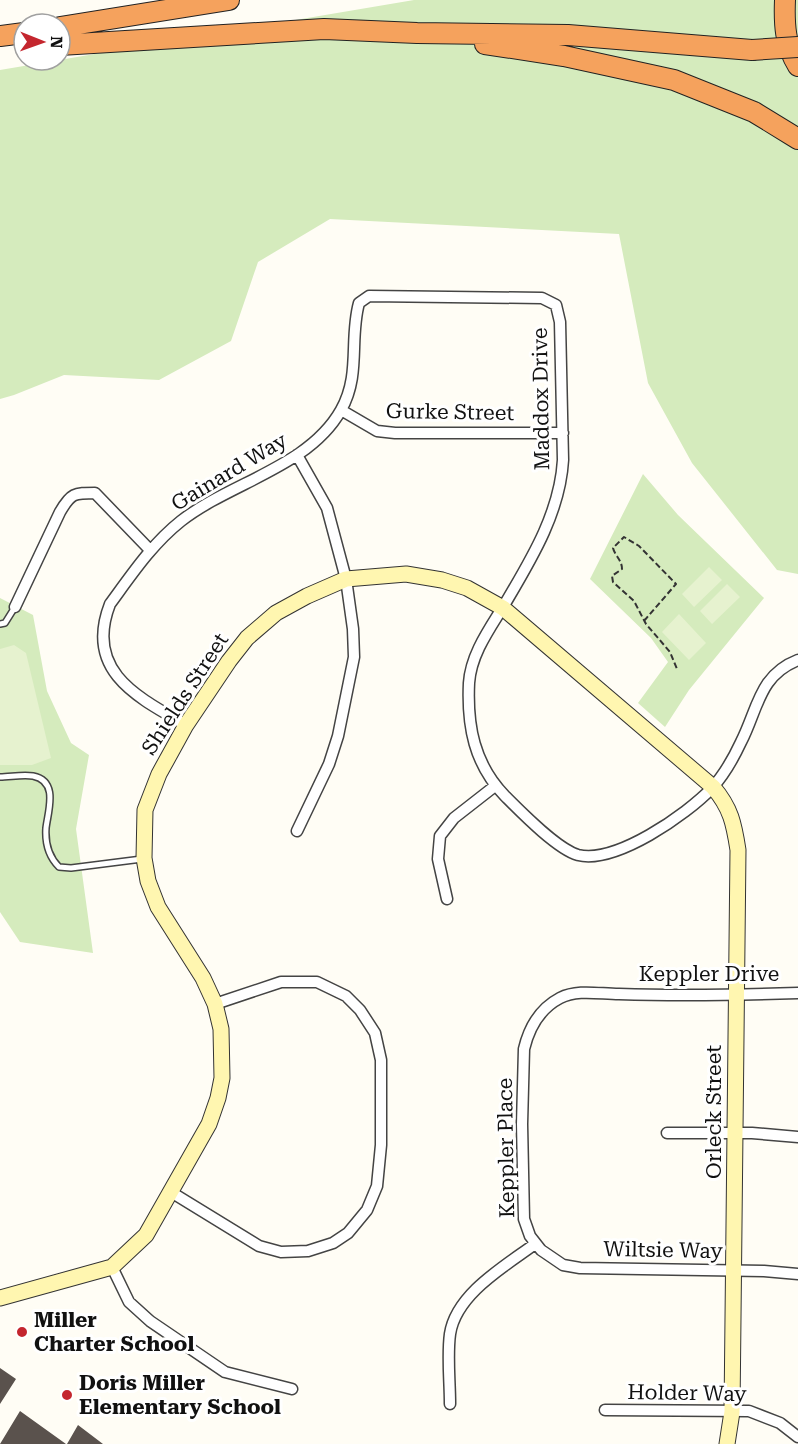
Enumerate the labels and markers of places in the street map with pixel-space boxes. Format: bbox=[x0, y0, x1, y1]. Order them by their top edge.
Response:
place label: Miller Charter School bbox=[34, 1308, 194, 1356]
marker: Miller Charter School bbox=[15, 1325, 29, 1339]
place label: Doris Miller Elementary School bbox=[79, 1371, 281, 1419]
marker: Doris Miller Elementary School bbox=[60, 1388, 74, 1402]

